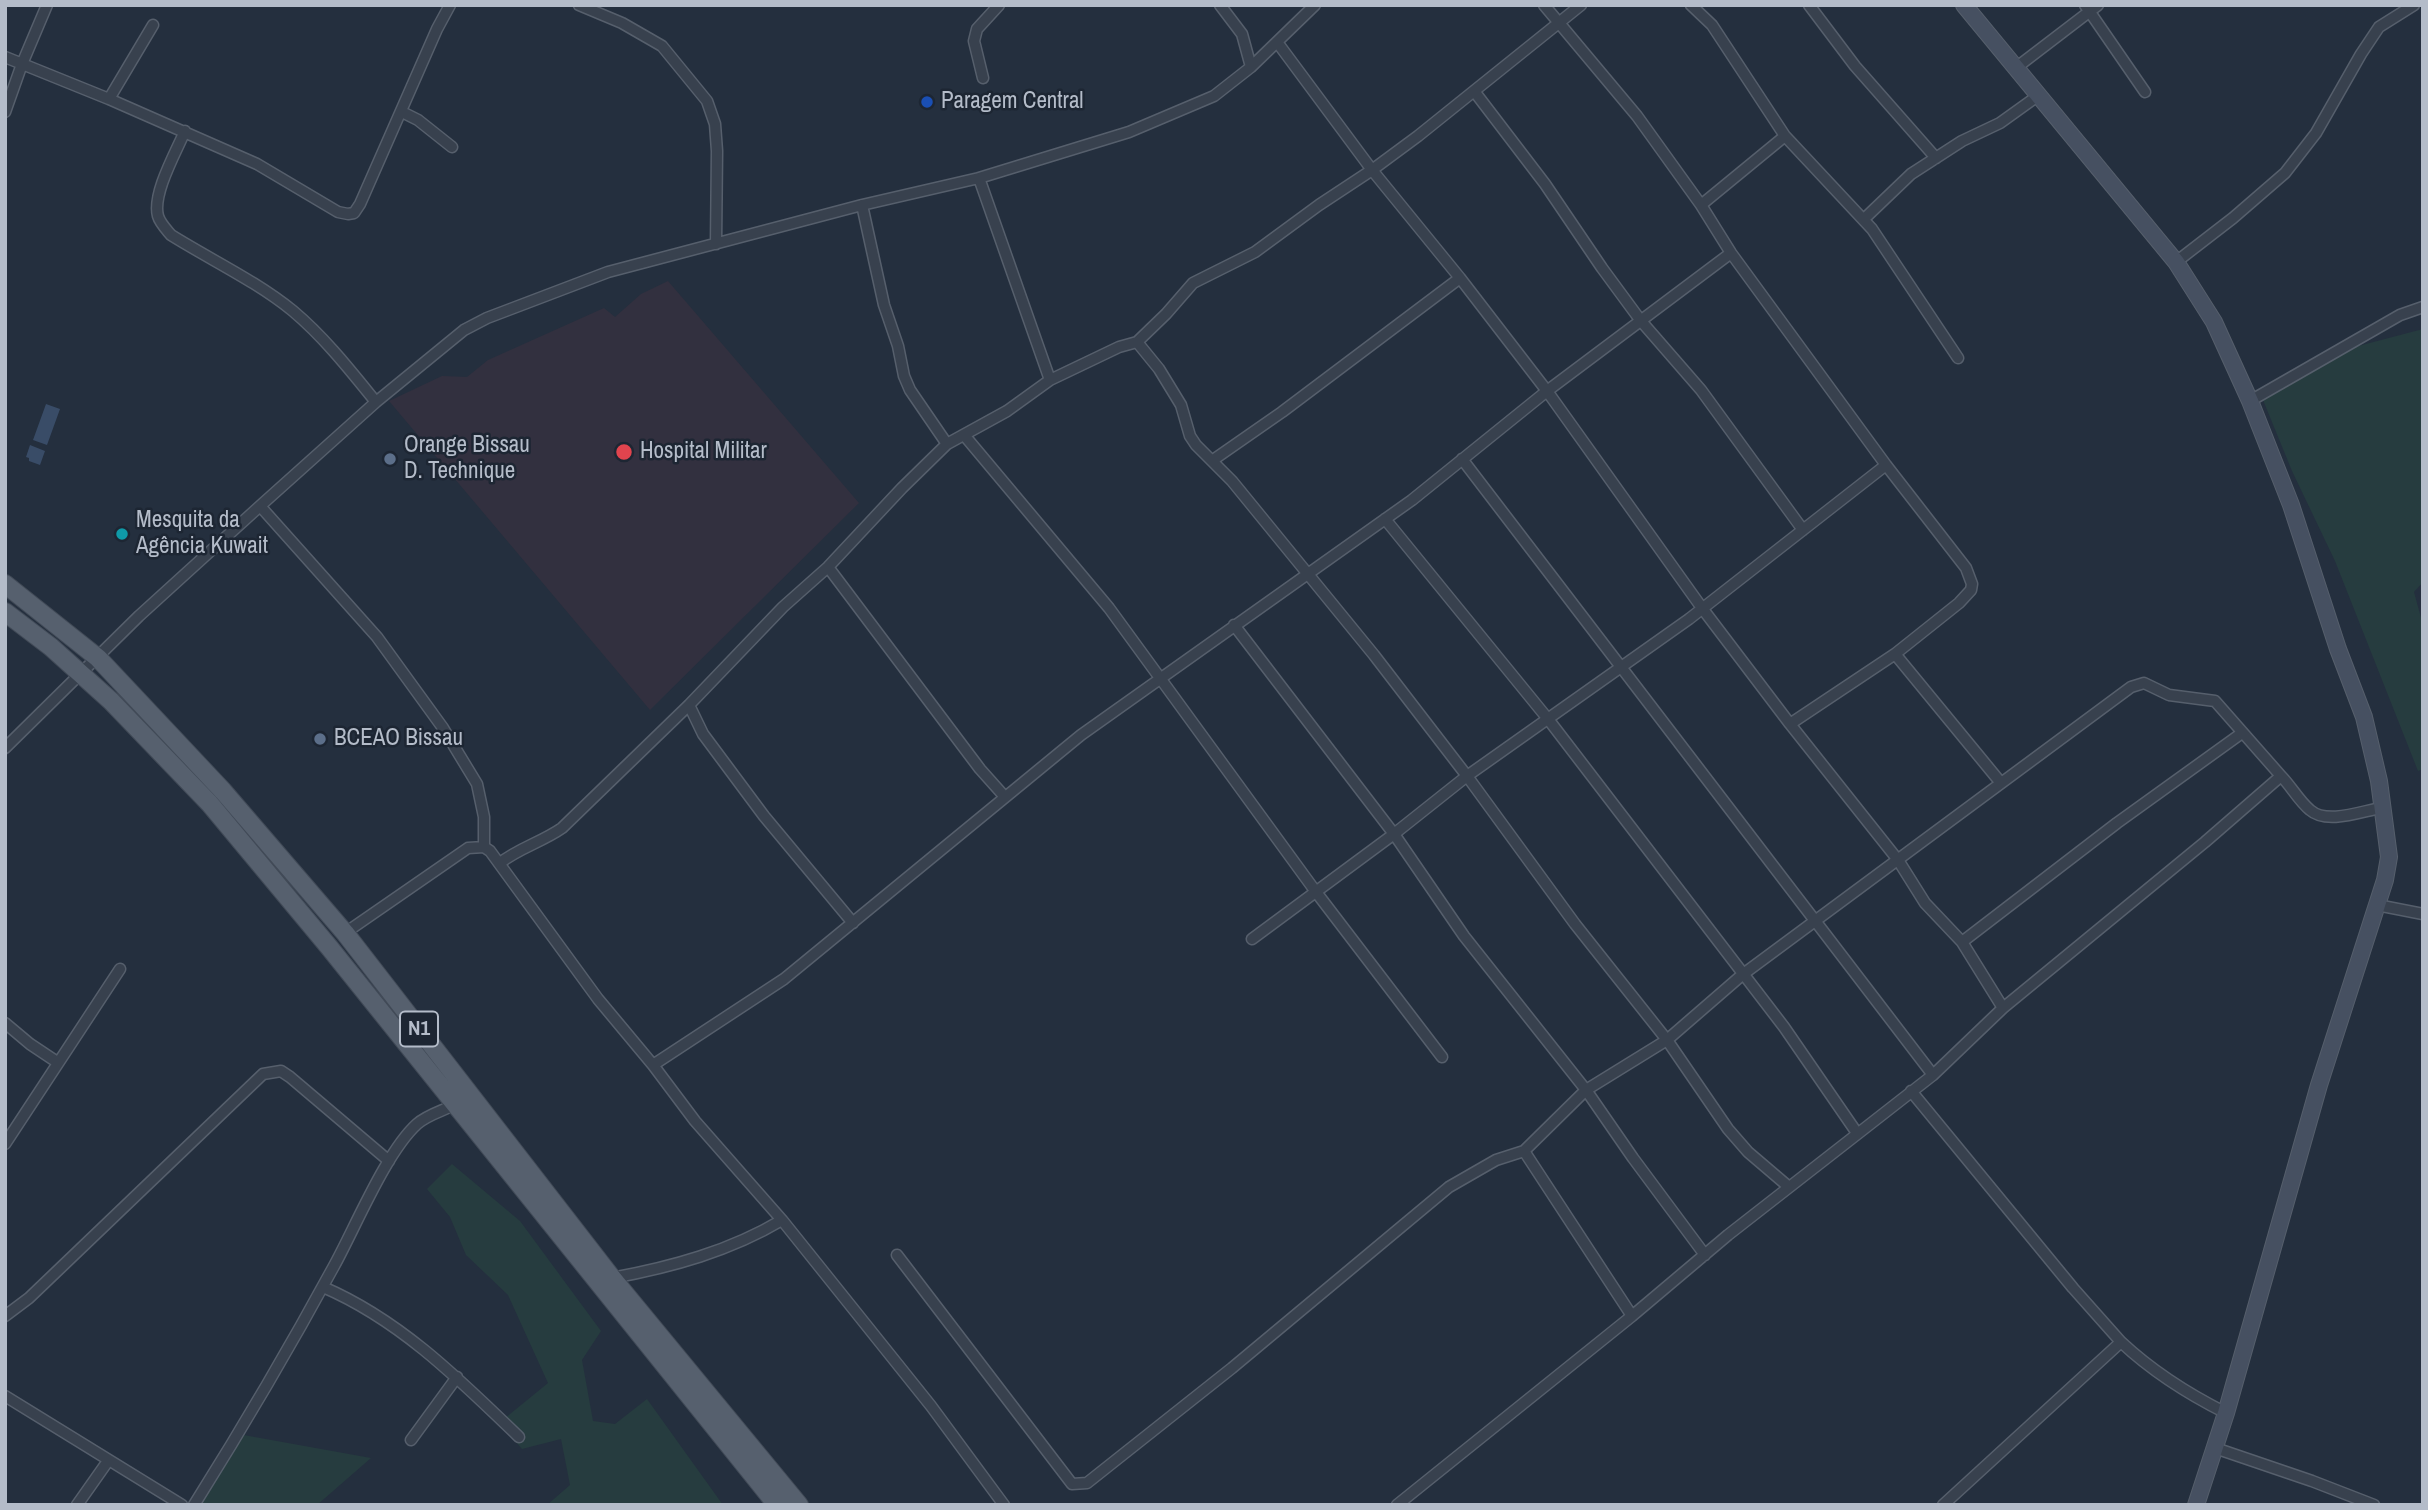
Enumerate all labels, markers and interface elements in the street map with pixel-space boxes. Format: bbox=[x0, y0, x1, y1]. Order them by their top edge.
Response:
place label: Paragem Central bbox=[941, 88, 1084, 116]
marker: Paragem Central bbox=[919, 94, 935, 110]
place label: Orange Bissau D. Technique bbox=[404, 432, 530, 486]
place label: Hospital Militar bbox=[640, 438, 767, 466]
marker: Hospital Militar bbox=[614, 442, 634, 462]
marker: Orange Bissau D. Technique bbox=[382, 451, 398, 467]
place label: Mesquita da Agência Kuwait bbox=[136, 507, 268, 561]
marker: Mesquita da Agência Kuwait bbox=[114, 526, 130, 542]
place label: BCEAO Bissau bbox=[334, 725, 463, 753]
marker: BCEAO Bissau bbox=[312, 731, 328, 747]
road number: N1 bbox=[400, 1012, 438, 1046]

